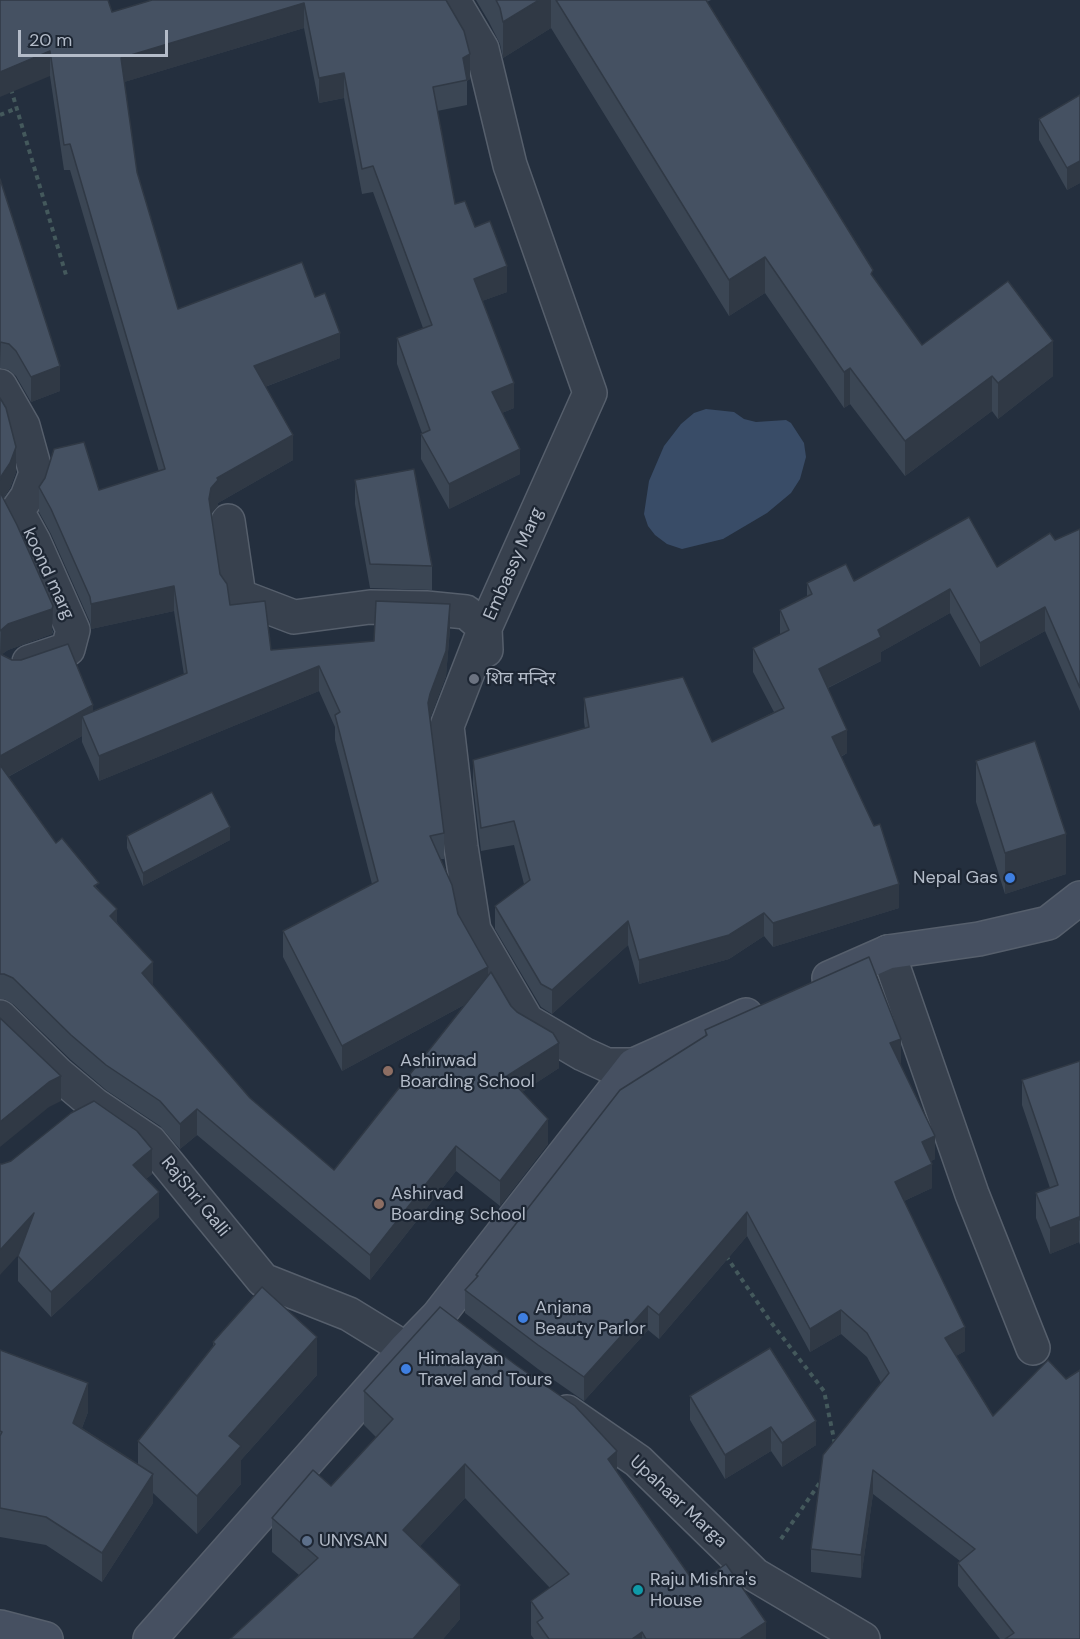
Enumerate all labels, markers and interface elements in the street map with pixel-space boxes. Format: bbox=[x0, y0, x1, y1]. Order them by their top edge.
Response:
scale bar bbox=[21, 18, 171, 56]
text: 20 m bbox=[29, 28, 72, 52]
street label: Embassy Marg bbox=[479, 504, 549, 624]
street label: koond marg bbox=[17, 525, 79, 623]
place label: शिव मन्दिर bbox=[486, 668, 556, 690]
marker: शिव मन्दिर bbox=[467, 672, 481, 686]
place label: Nepal Gas bbox=[913, 867, 998, 889]
marker: Nepal Gas bbox=[1003, 871, 1017, 885]
place label: Ashirwad Boarding School bbox=[400, 1050, 535, 1092]
marker: Ashirwad Boarding School bbox=[381, 1064, 395, 1078]
street label: RajShri Galli bbox=[156, 1153, 234, 1241]
place label: Ashirvad Boarding School bbox=[391, 1183, 526, 1226]
marker: Ashirvad Boarding School bbox=[372, 1197, 386, 1211]
place label: Anjana Beauty Parlor bbox=[535, 1297, 646, 1340]
marker: Anjana Beauty Parlor bbox=[516, 1311, 530, 1325]
place label: Himalayan Travel and Tours bbox=[418, 1348, 553, 1390]
marker: Himalayan Travel and Tours bbox=[399, 1362, 413, 1376]
street label: Upahaar Marga bbox=[625, 1451, 731, 1553]
place label: UNYSAN bbox=[319, 1530, 388, 1552]
marker: UNYSAN bbox=[300, 1534, 314, 1548]
place label: Raju Mishra's House bbox=[650, 1569, 757, 1612]
marker: Raju Mishra's House bbox=[631, 1583, 645, 1597]

